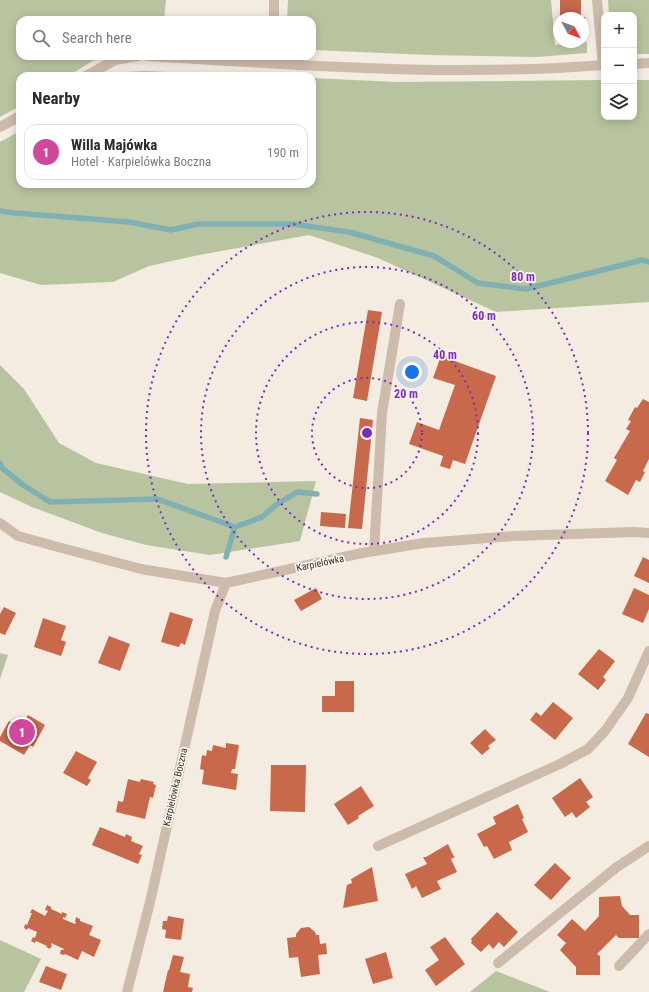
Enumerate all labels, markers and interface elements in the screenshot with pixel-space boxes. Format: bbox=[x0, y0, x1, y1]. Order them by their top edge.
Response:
north arrow bbox=[553, 12, 589, 48]
map controls bbox=[601, 12, 637, 120]
button: + bbox=[601, 12, 637, 48]
search box bbox=[16, 16, 316, 60]
icon: search bbox=[30, 27, 52, 49]
text: Search here bbox=[62, 29, 132, 47]
button: − bbox=[601, 48, 637, 84]
button: layers bbox=[601, 84, 637, 120]
text: Nearby bbox=[32, 88, 80, 108]
text: Willa Majówka bbox=[71, 136, 157, 154]
text: 1 bbox=[43, 145, 49, 160]
text: 190 m bbox=[267, 145, 299, 160]
text: Hotel · Karpielówka Boczna bbox=[71, 154, 211, 169]
text: 80 m bbox=[511, 270, 535, 284]
text: 60 m bbox=[472, 309, 496, 323]
text: 40 m bbox=[433, 348, 457, 362]
your location bbox=[402, 362, 422, 382]
text: 20 m bbox=[394, 387, 418, 401]
centre of rings bbox=[360, 426, 374, 440]
street label: Karpielówka bbox=[295, 553, 345, 573]
pin: 1 bbox=[9, 717, 35, 747]
street label: Karpielówka Boczna bbox=[161, 747, 189, 827]

